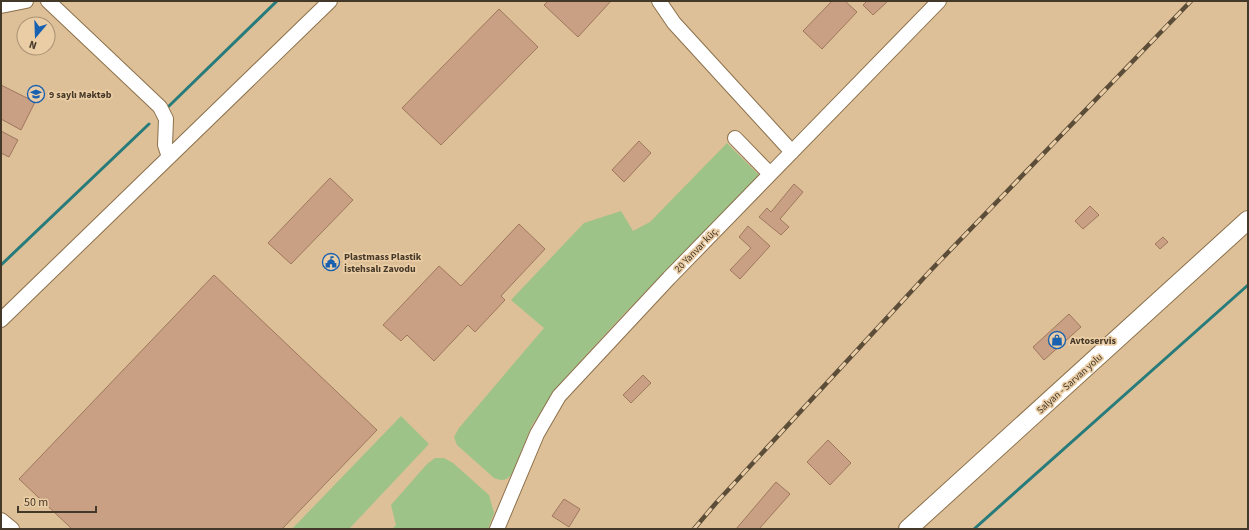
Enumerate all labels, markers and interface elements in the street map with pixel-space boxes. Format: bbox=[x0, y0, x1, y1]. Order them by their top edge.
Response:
north arrow bbox=[16, 16, 56, 56]
text: N bbox=[27, 37, 39, 53]
school or university icon: 9 saylı Məktəb bbox=[26, 84, 46, 104]
place label: 9 saylı Məktəb bbox=[49, 88, 112, 102]
street label: 20 Yanvar küç. bbox=[671, 224, 722, 276]
place label: Plastmass Plastik İstehsalı Zavodu bbox=[344, 250, 422, 276]
public building icon: Plastmass Plastik İstehsalı Zavodu bbox=[321, 252, 341, 272]
shop icon: Avtoservis bbox=[1047, 330, 1067, 350]
place label: Avtoservis bbox=[1069, 334, 1117, 348]
street label: Salyan - Sarvan yolu bbox=[1034, 350, 1106, 417]
scale bar bbox=[18, 488, 96, 514]
text: 50 m bbox=[24, 494, 48, 511]

